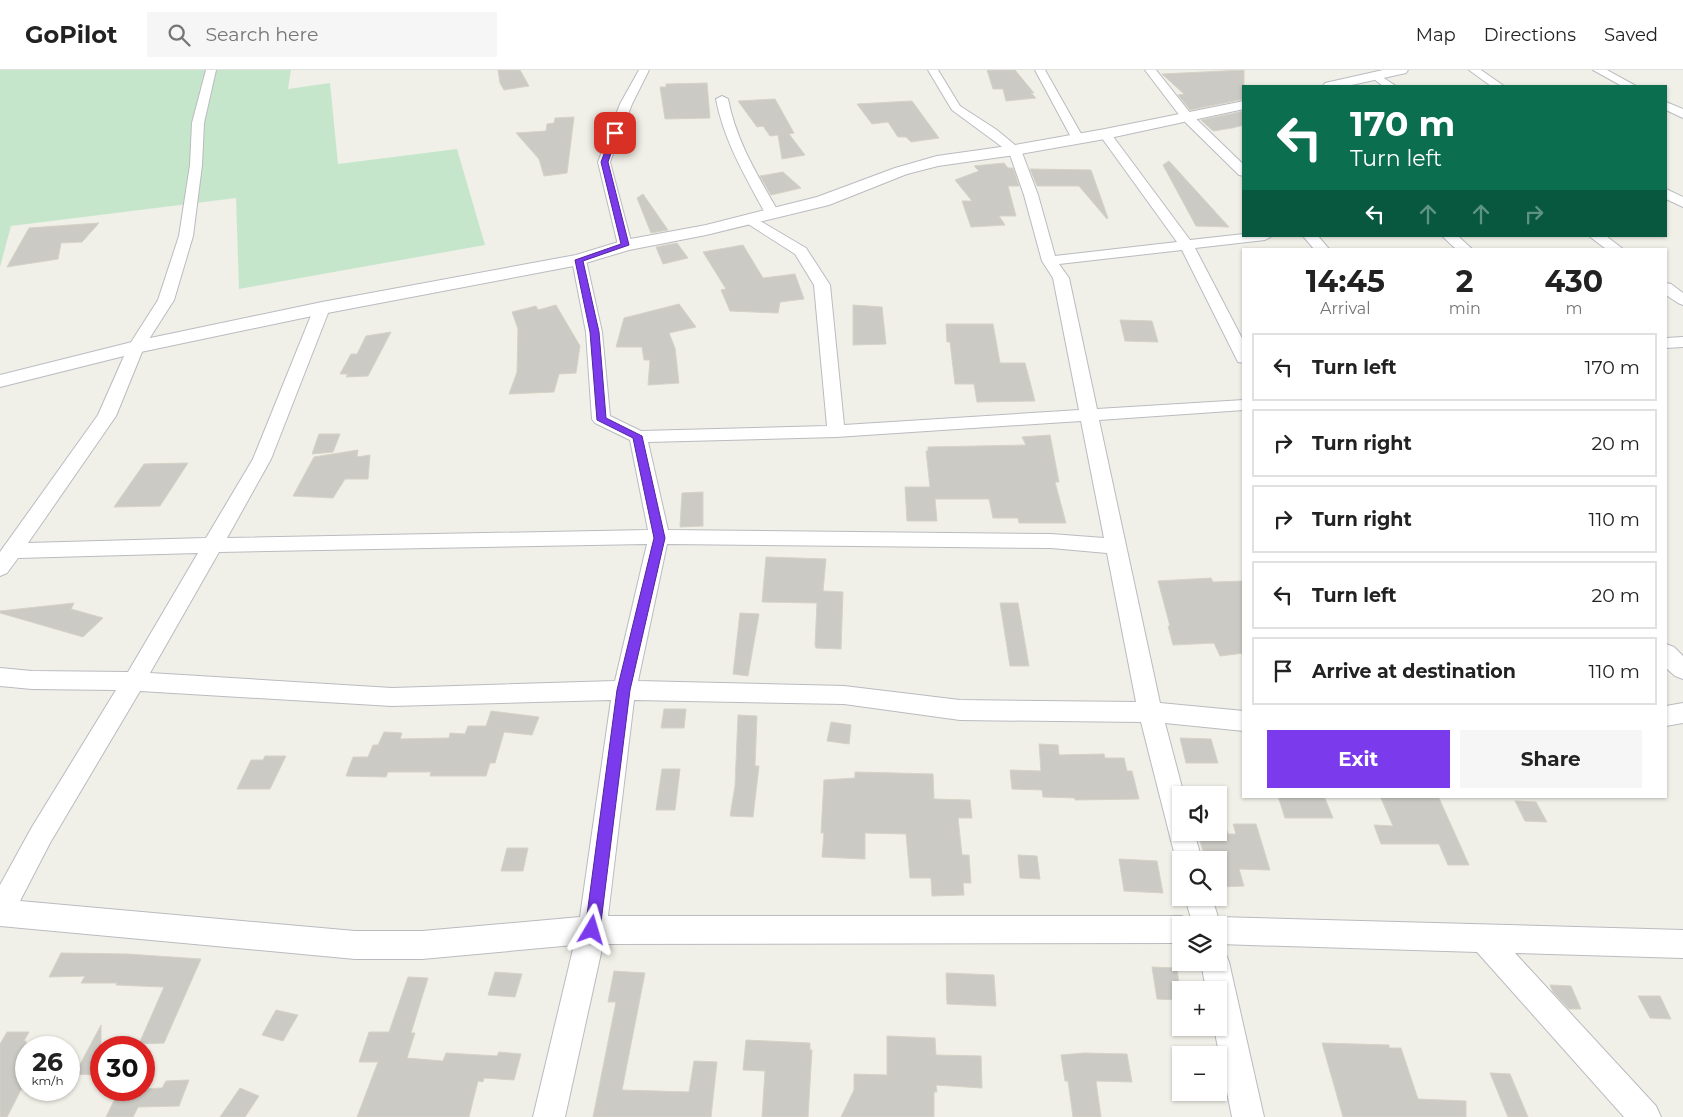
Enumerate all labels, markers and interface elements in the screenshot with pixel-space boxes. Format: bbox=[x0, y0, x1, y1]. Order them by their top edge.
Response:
search box bbox=[147, 12, 497, 57]
text: GoPilot bbox=[25, 20, 117, 49]
icon: search bbox=[165, 21, 193, 49]
text: Search here bbox=[205, 23, 318, 46]
text: Map bbox=[1416, 24, 1456, 46]
text: Directions bbox=[1484, 24, 1576, 46]
text: Saved bbox=[1604, 24, 1658, 46]
text: 170 m bbox=[1350, 102, 1455, 145]
icon: left bbox=[1267, 105, 1332, 170]
pin bbox=[594, 112, 636, 154]
icon: arrive bbox=[601, 119, 629, 147]
text: Turn left bbox=[1350, 145, 1442, 172]
icon: left bbox=[1361, 200, 1389, 228]
icon: ahead bbox=[1414, 200, 1442, 228]
icon: ahead bbox=[1467, 200, 1495, 228]
icon: right bbox=[1520, 200, 1548, 228]
text: 14:45 bbox=[1306, 263, 1385, 300]
text: 2 bbox=[1456, 263, 1474, 300]
text: 430 bbox=[1545, 263, 1603, 300]
text: Arrival bbox=[1320, 299, 1371, 318]
text: min bbox=[1449, 299, 1481, 318]
text: m bbox=[1565, 299, 1582, 318]
icon: left bbox=[1269, 353, 1297, 381]
text: Turn left bbox=[1312, 356, 1397, 379]
text: 170 m bbox=[1585, 356, 1640, 379]
icon: right bbox=[1269, 429, 1297, 457]
text: Turn right bbox=[1312, 432, 1412, 455]
text: 20 m bbox=[1592, 432, 1640, 455]
icon: right bbox=[1269, 505, 1297, 533]
text: Turn right bbox=[1312, 508, 1412, 531]
text: 110 m bbox=[1589, 508, 1640, 531]
icon: left bbox=[1269, 581, 1297, 609]
text: Turn left bbox=[1312, 584, 1397, 607]
text: 20 m bbox=[1592, 584, 1640, 607]
icon: arrive bbox=[1269, 657, 1297, 685]
text: Arrive at destination bbox=[1312, 660, 1516, 683]
text: 110 m bbox=[1589, 660, 1640, 683]
button: Exit bbox=[1267, 730, 1450, 788]
button: Share bbox=[1460, 730, 1642, 788]
map controls bbox=[1172, 786, 1227, 1101]
button: sound bbox=[1172, 786, 1227, 841]
button: search bbox=[1172, 851, 1227, 906]
position arrow bbox=[565, 903, 617, 955]
button: layers bbox=[1172, 916, 1227, 971]
button: + bbox=[1172, 981, 1227, 1036]
speed limit sign: 30 bbox=[90, 1036, 155, 1101]
button: − bbox=[1172, 1046, 1227, 1101]
text: 26 bbox=[32, 1047, 63, 1077]
text: km/h bbox=[31, 1073, 64, 1088]

